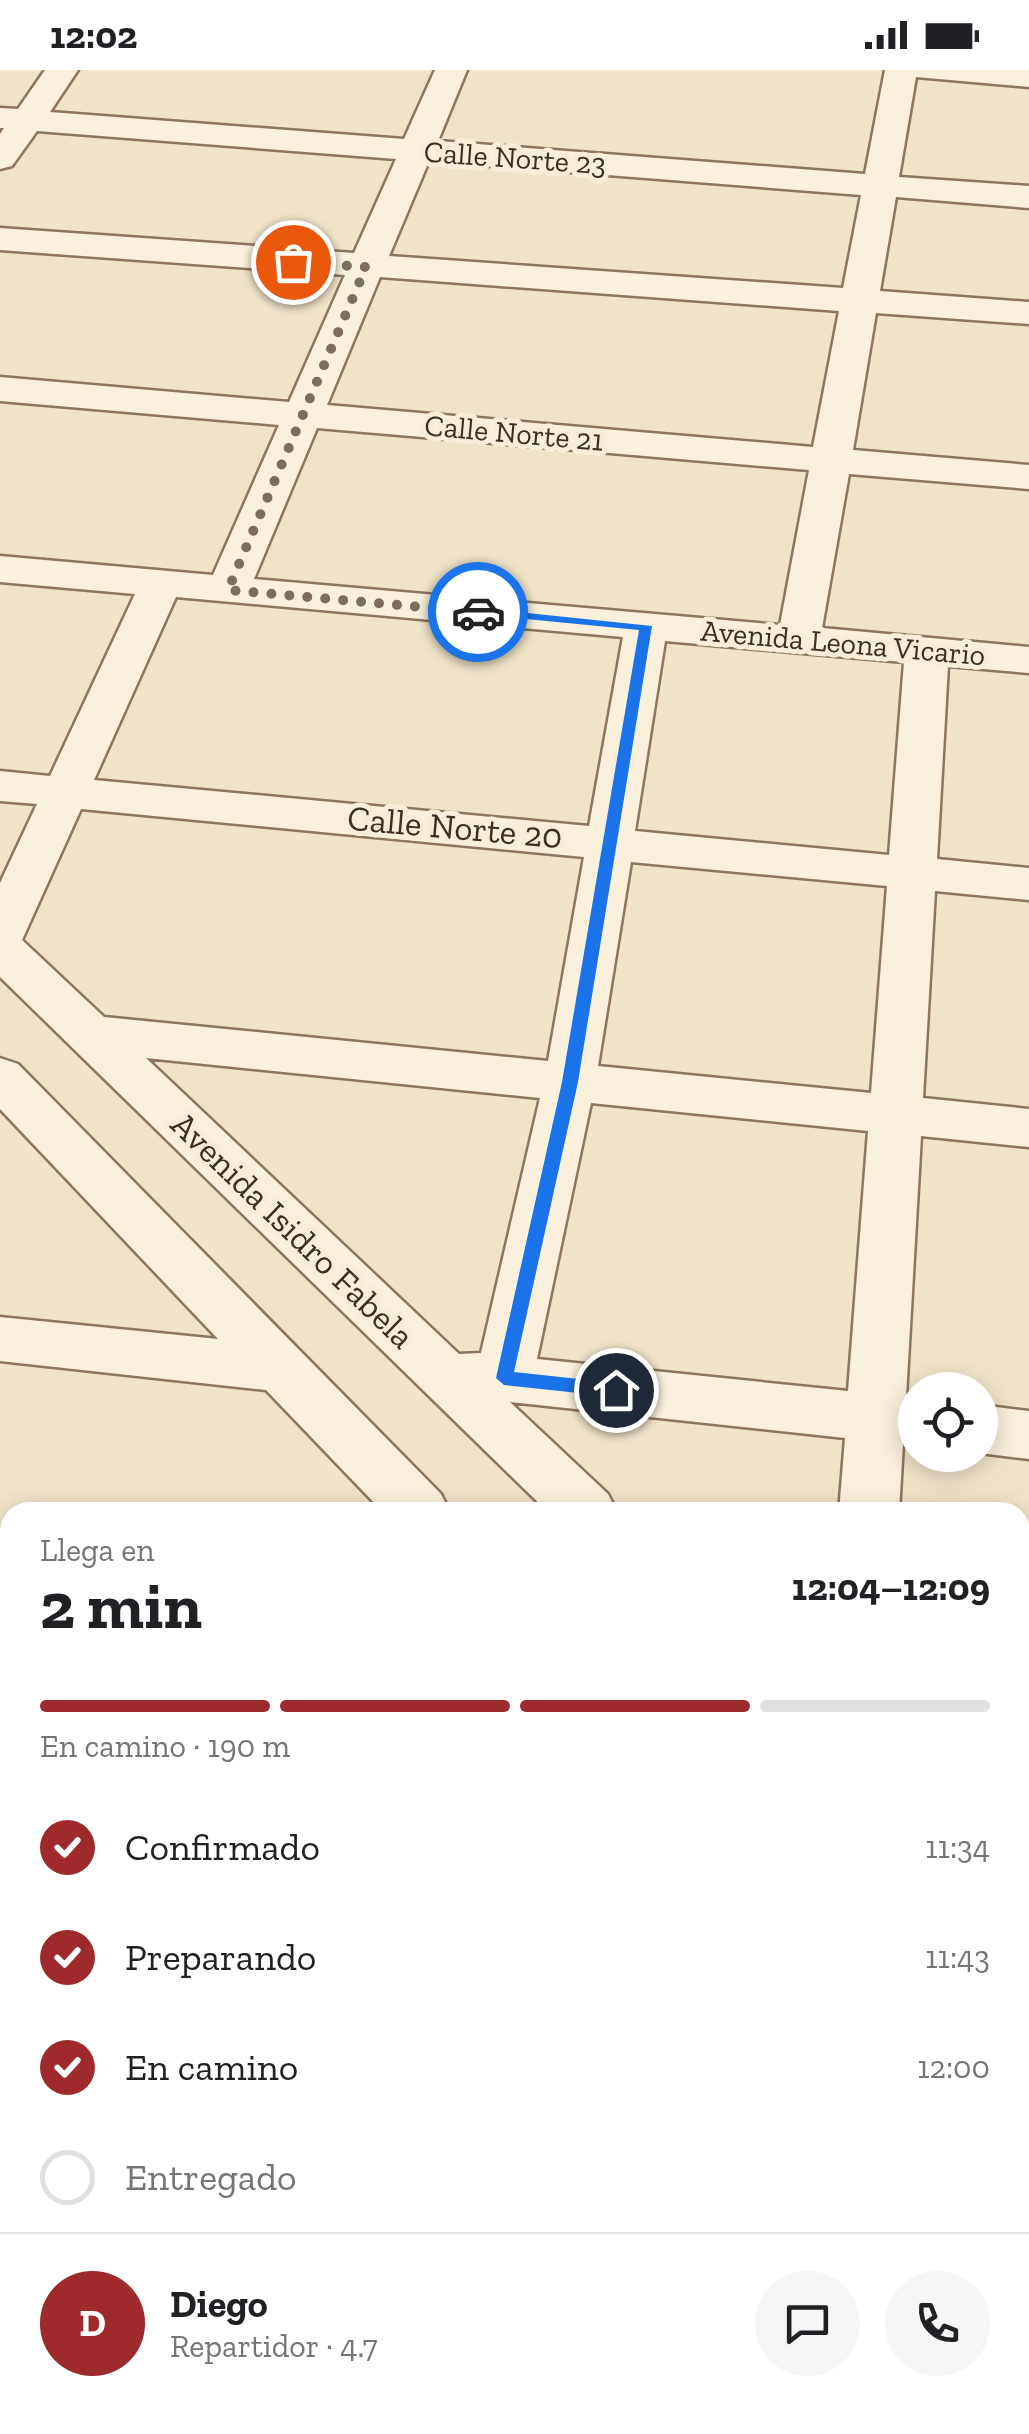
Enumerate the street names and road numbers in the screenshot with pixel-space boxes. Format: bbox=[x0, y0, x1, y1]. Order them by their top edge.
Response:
street label: Calle Norte 23 bbox=[423, 134, 607, 182]
street label: Calle Norte 21 bbox=[423, 407, 605, 459]
street label: Avenida Leona Vicario bbox=[699, 613, 987, 673]
street label: Calle Norte 20 bbox=[346, 797, 564, 857]
street label: Avenida Isidro Fabela bbox=[163, 1103, 423, 1357]

